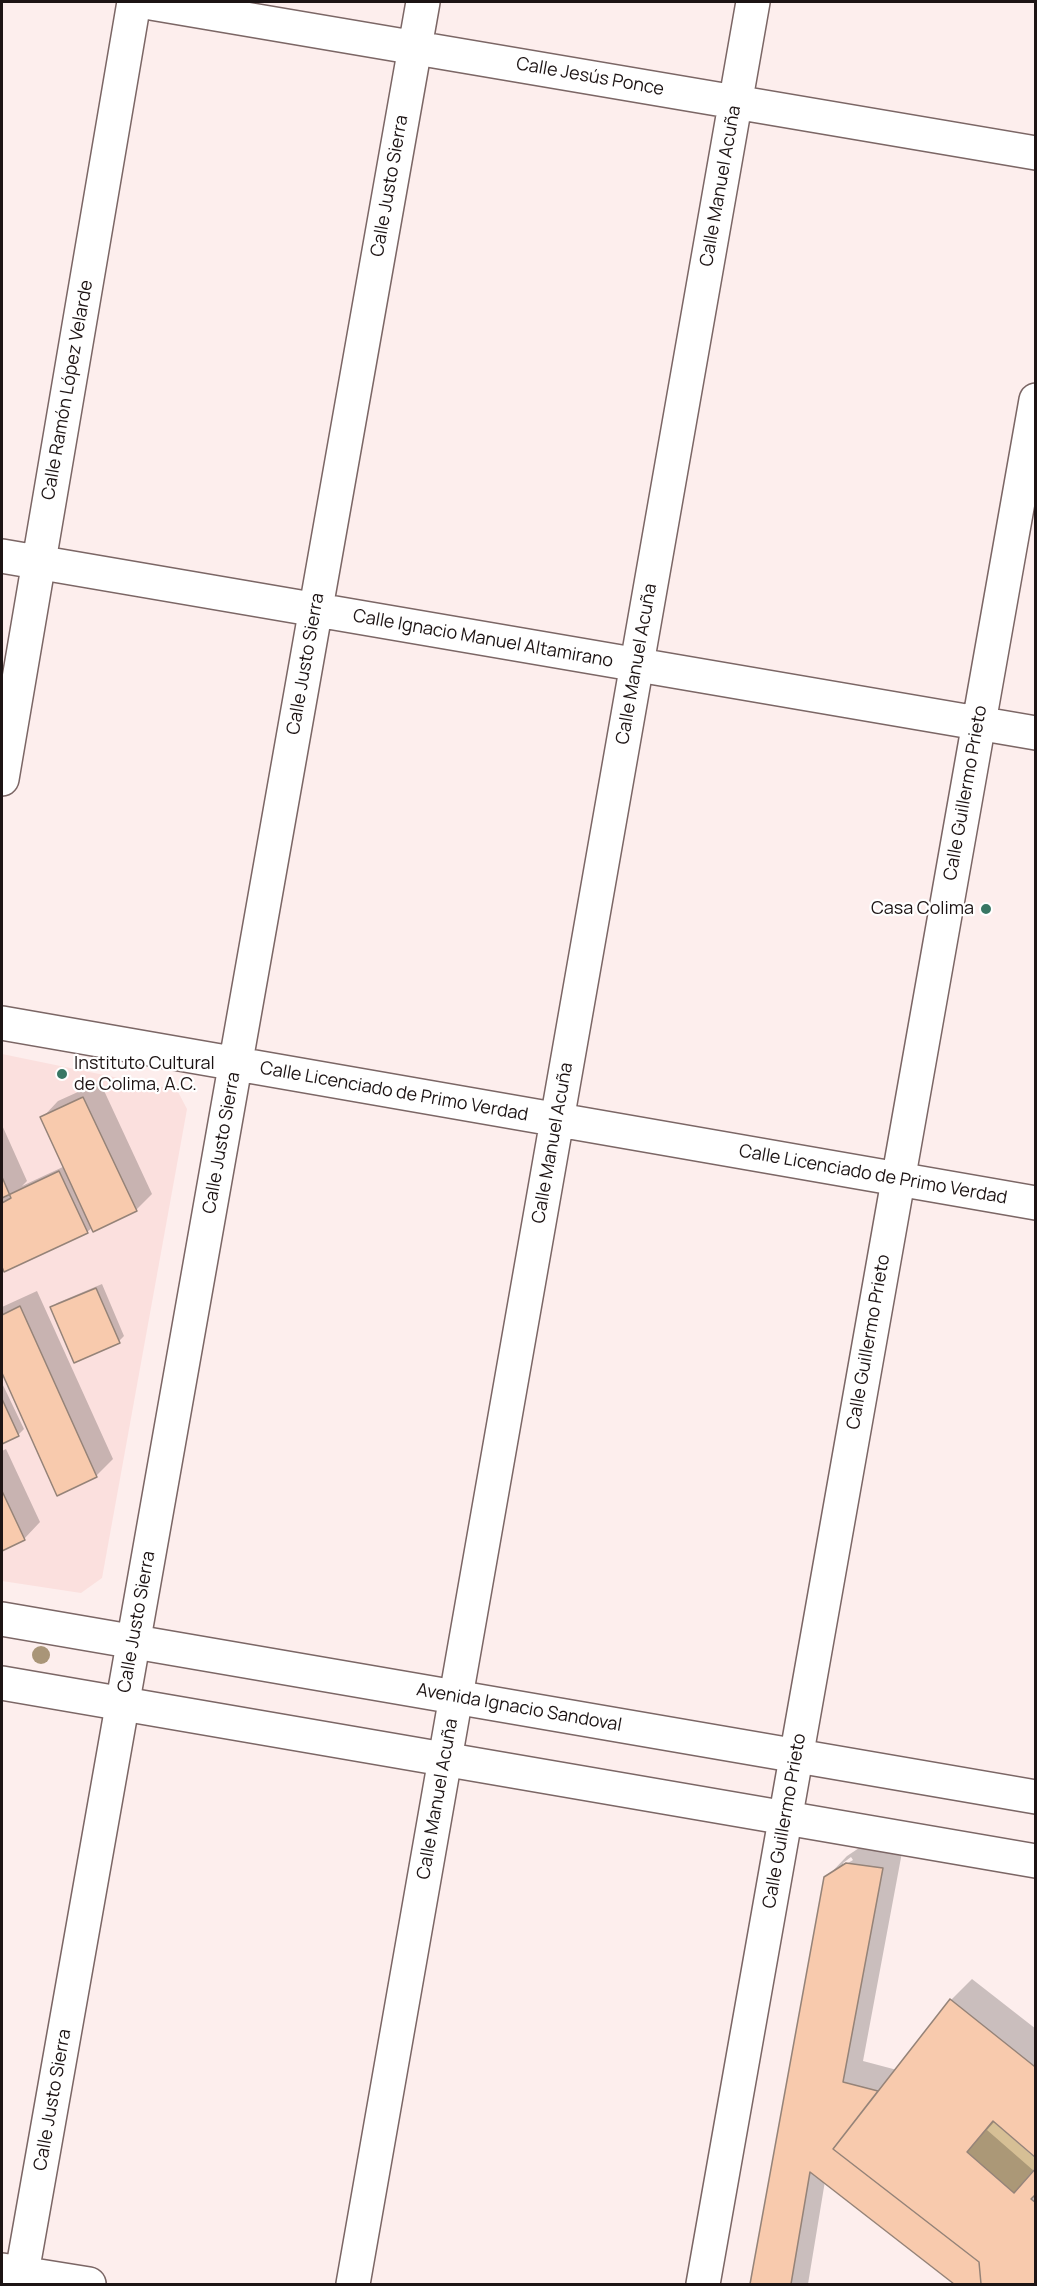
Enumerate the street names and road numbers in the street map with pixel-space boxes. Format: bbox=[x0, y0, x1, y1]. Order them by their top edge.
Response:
street label: Calle Jesús Ponce bbox=[514, 53, 666, 101]
street label: Calle Manuel Acuña bbox=[696, 104, 746, 268]
street label: Calle Justo Sierra bbox=[367, 114, 413, 258]
street label: Calle Ramón López Velarde bbox=[38, 278, 98, 502]
street label: Calle Manuel Acuña bbox=[612, 582, 662, 746]
street label: Calle Justo Sierra bbox=[283, 592, 329, 736]
street label: Calle Ignacio Manuel Altamirano bbox=[351, 605, 615, 673]
street label: Calle Guillermo Prieto bbox=[940, 704, 992, 882]
street label: Calle Licenciado de Primo Verdad bbox=[258, 1058, 530, 1126]
street label: Calle Manuel Acuña bbox=[528, 1061, 578, 1225]
street label: Calle Justo Sierra bbox=[199, 1071, 245, 1215]
street label: Calle Licenciado de Primo Verdad bbox=[737, 1141, 1009, 1209]
street label: Calle Guillermo Prieto bbox=[843, 1253, 895, 1431]
street label: Calle Justo Sierra bbox=[114, 1550, 160, 1694]
street label: Avenida Ignacio Sandoval bbox=[415, 1679, 623, 1737]
street label: Calle Manuel Acuña bbox=[413, 1717, 463, 1881]
street label: Calle Guillermo Prieto bbox=[759, 1732, 811, 1910]
street label: Calle Justo Sierra bbox=[30, 2028, 76, 2172]

